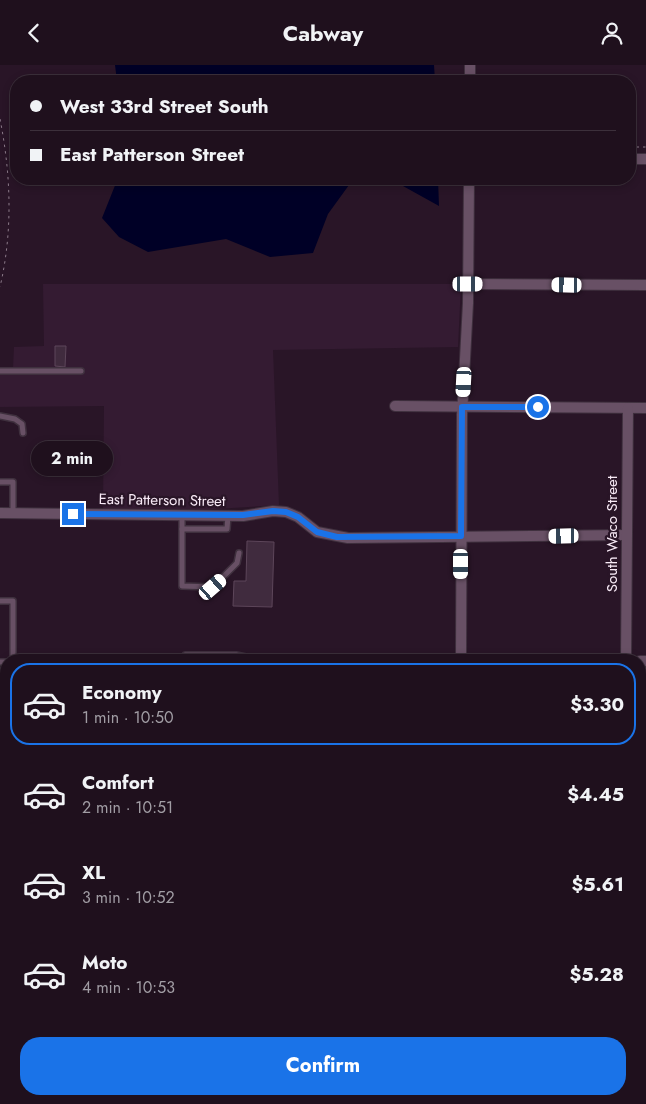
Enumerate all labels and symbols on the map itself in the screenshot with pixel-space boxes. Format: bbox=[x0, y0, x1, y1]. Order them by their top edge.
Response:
car bbox=[453, 277, 483, 292]
car bbox=[551, 277, 582, 293]
car bbox=[455, 367, 472, 397]
route start bbox=[527, 396, 549, 418]
callout: 2 min bbox=[32, 441, 114, 477]
street label: South Waco Street bbox=[601, 475, 623, 592]
street label: East Patterson Street bbox=[98, 488, 226, 512]
route end bbox=[62, 503, 84, 525]
car bbox=[548, 528, 579, 544]
car bbox=[453, 549, 468, 579]
car bbox=[196, 571, 229, 603]

